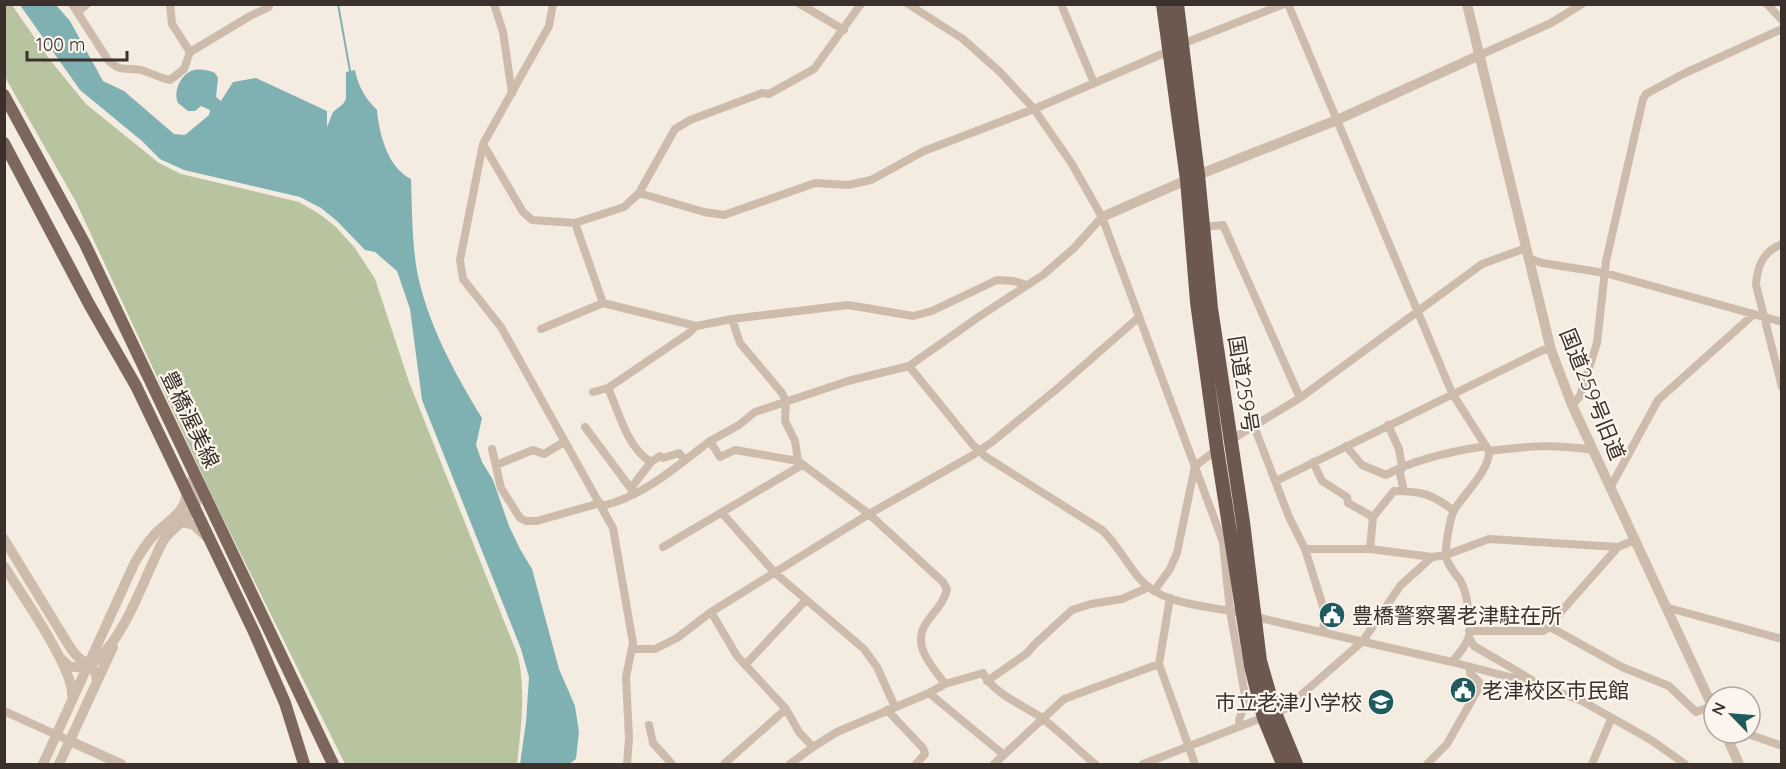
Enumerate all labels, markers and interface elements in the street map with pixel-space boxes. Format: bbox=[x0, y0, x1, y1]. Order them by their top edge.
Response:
scale bar bbox=[27, 24, 128, 62]
text: 100 m bbox=[36, 33, 85, 56]
street label: 国道259号旧道 bbox=[1555, 324, 1631, 464]
street label: 国道259号 bbox=[1224, 334, 1264, 434]
street label: 豊橋渥美線 bbox=[156, 366, 226, 472]
public building icon: 豊橋警察署老津駐在所 bbox=[1317, 600, 1347, 630]
place label: 豊橋警察署老津駐在所 bbox=[1352, 602, 1562, 628]
public building icon: 老津校区市民館 bbox=[1448, 675, 1478, 705]
place label: 老津校区市民館 bbox=[1482, 677, 1629, 703]
north arrow bbox=[1702, 685, 1762, 745]
school or university icon: 市立老津小学校 bbox=[1366, 687, 1396, 717]
place label: 市立老津小学校 bbox=[1215, 689, 1362, 715]
text: N bbox=[1707, 699, 1730, 718]

